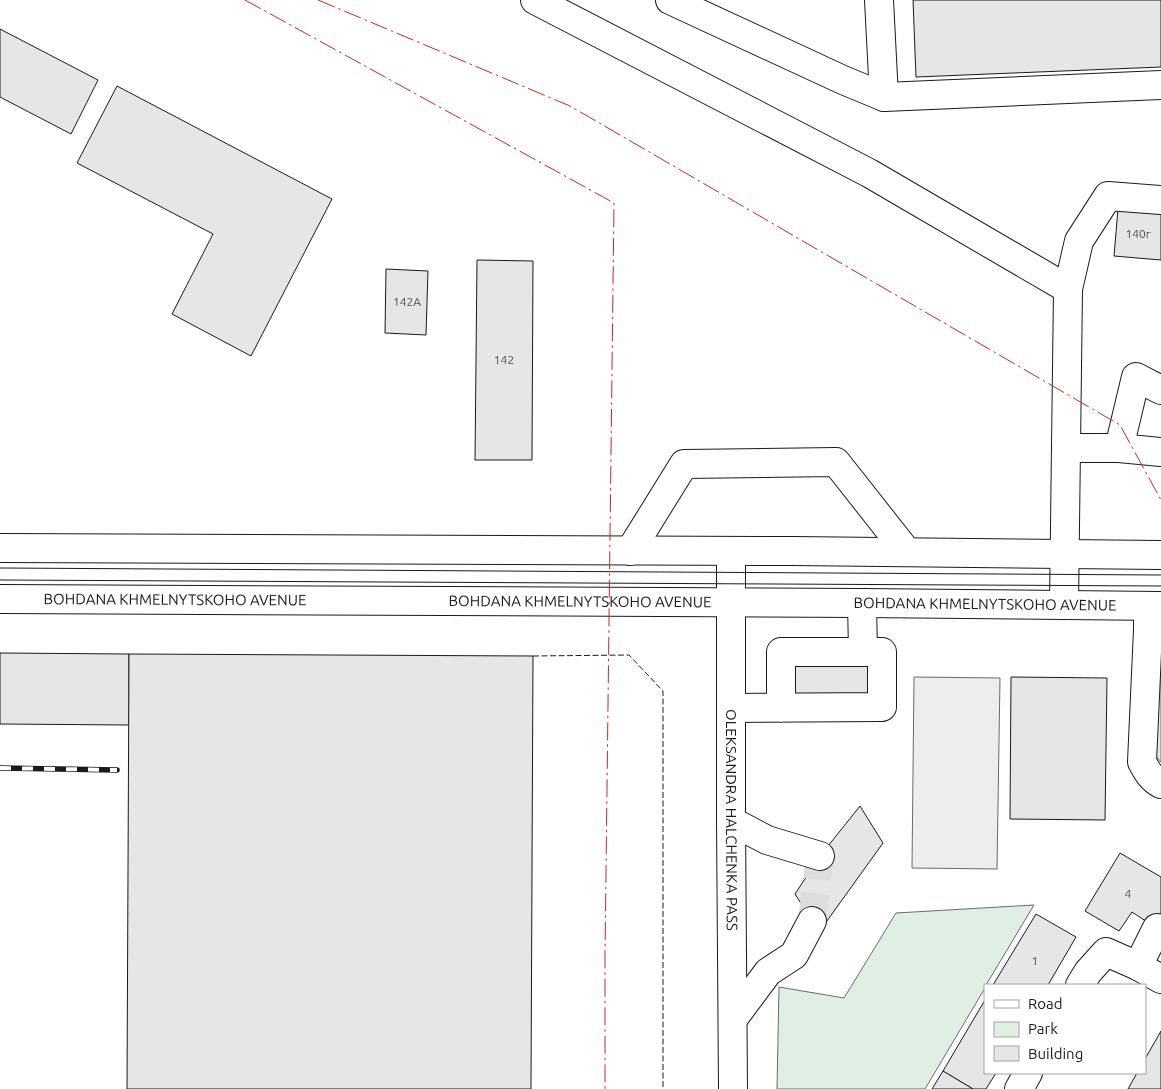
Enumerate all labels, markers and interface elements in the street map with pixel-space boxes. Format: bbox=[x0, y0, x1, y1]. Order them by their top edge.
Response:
house number: 140г bbox=[1125, 227, 1151, 240]
house number: 142А bbox=[393, 295, 421, 308]
house number: 142 bbox=[494, 353, 514, 366]
street label: BOHDANA KHMELNYTSKOHO AVENUE bbox=[44, 590, 306, 608]
street label: BOHDANA KHMELNYTSKOHO AVENUE bbox=[449, 592, 711, 610]
street label: BOHDANA KHMELNYTSKOHO AVENUE bbox=[854, 594, 1116, 614]
street label: OLEKSANDRA HALCHENKA PASS bbox=[723, 709, 741, 931]
house number: 4 bbox=[1125, 887, 1132, 900]
house number: 1 bbox=[1032, 954, 1038, 967]
legend bbox=[984, 984, 1146, 1074]
text: Road bbox=[1028, 995, 1063, 1012]
text: Park bbox=[1028, 1020, 1058, 1037]
text: Building bbox=[1028, 1045, 1083, 1062]

